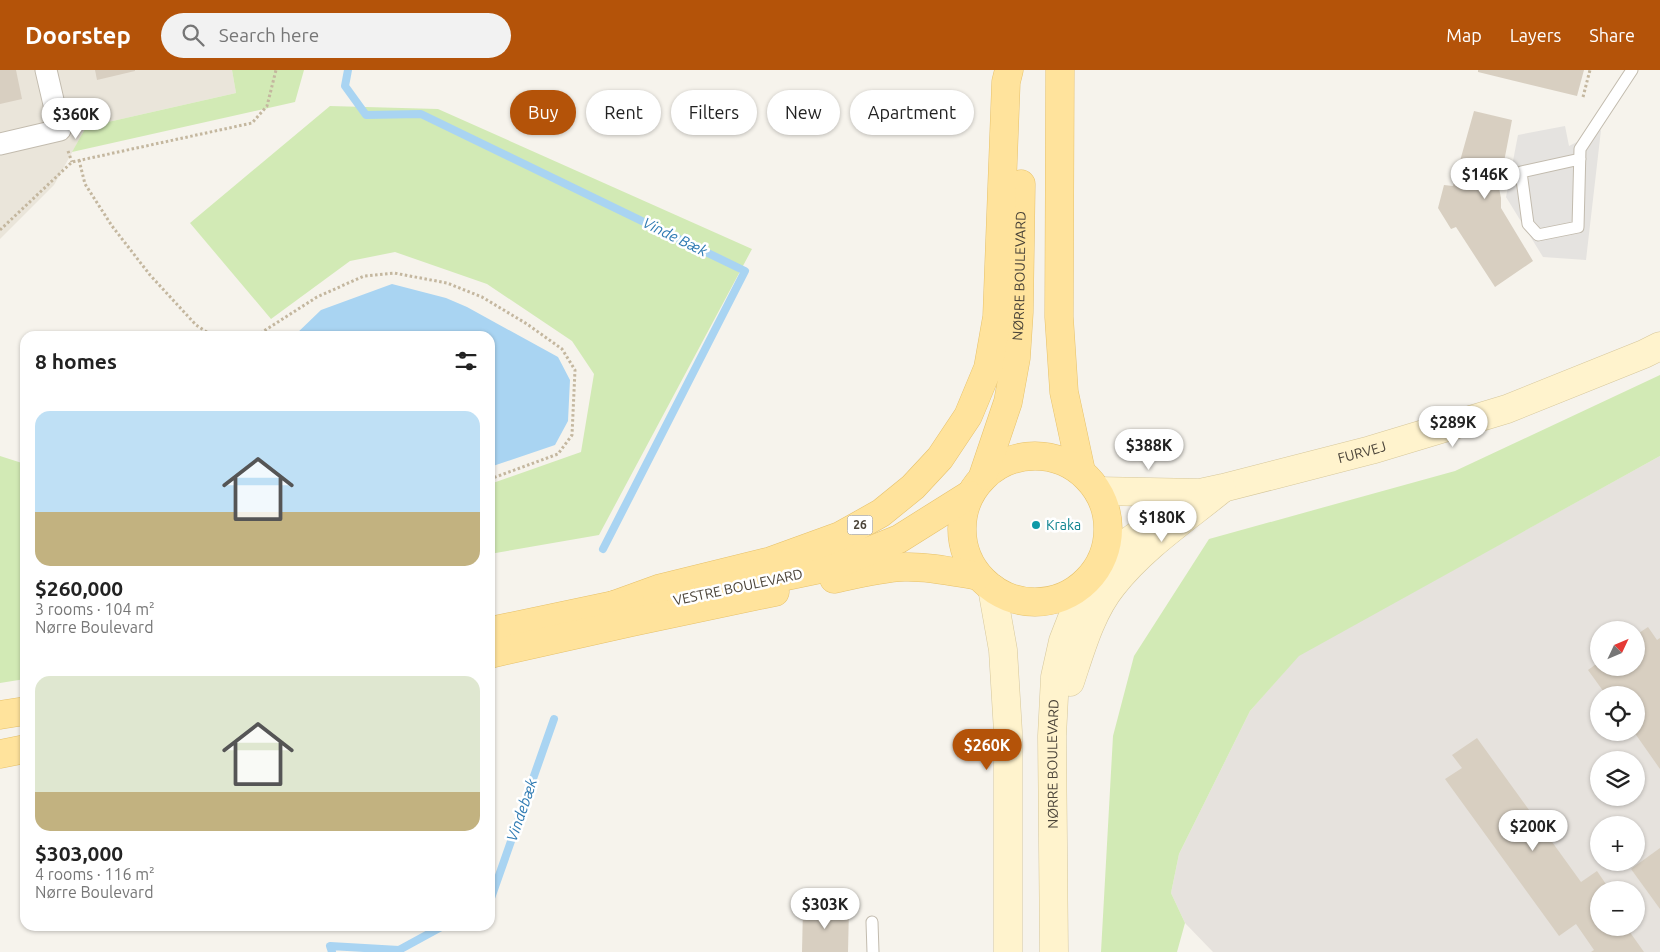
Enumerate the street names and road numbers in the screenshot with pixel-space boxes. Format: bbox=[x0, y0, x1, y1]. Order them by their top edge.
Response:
street label: NØRRE BOULEVARD bbox=[1009, 211, 1029, 341]
street label: FURVEJ bbox=[1336, 438, 1388, 466]
road number: 26 bbox=[848, 516, 872, 534]
street label: VESTRE BOULEVARD bbox=[672, 565, 804, 609]
street label: NØRRE BOULEVARD bbox=[1044, 699, 1062, 829]

